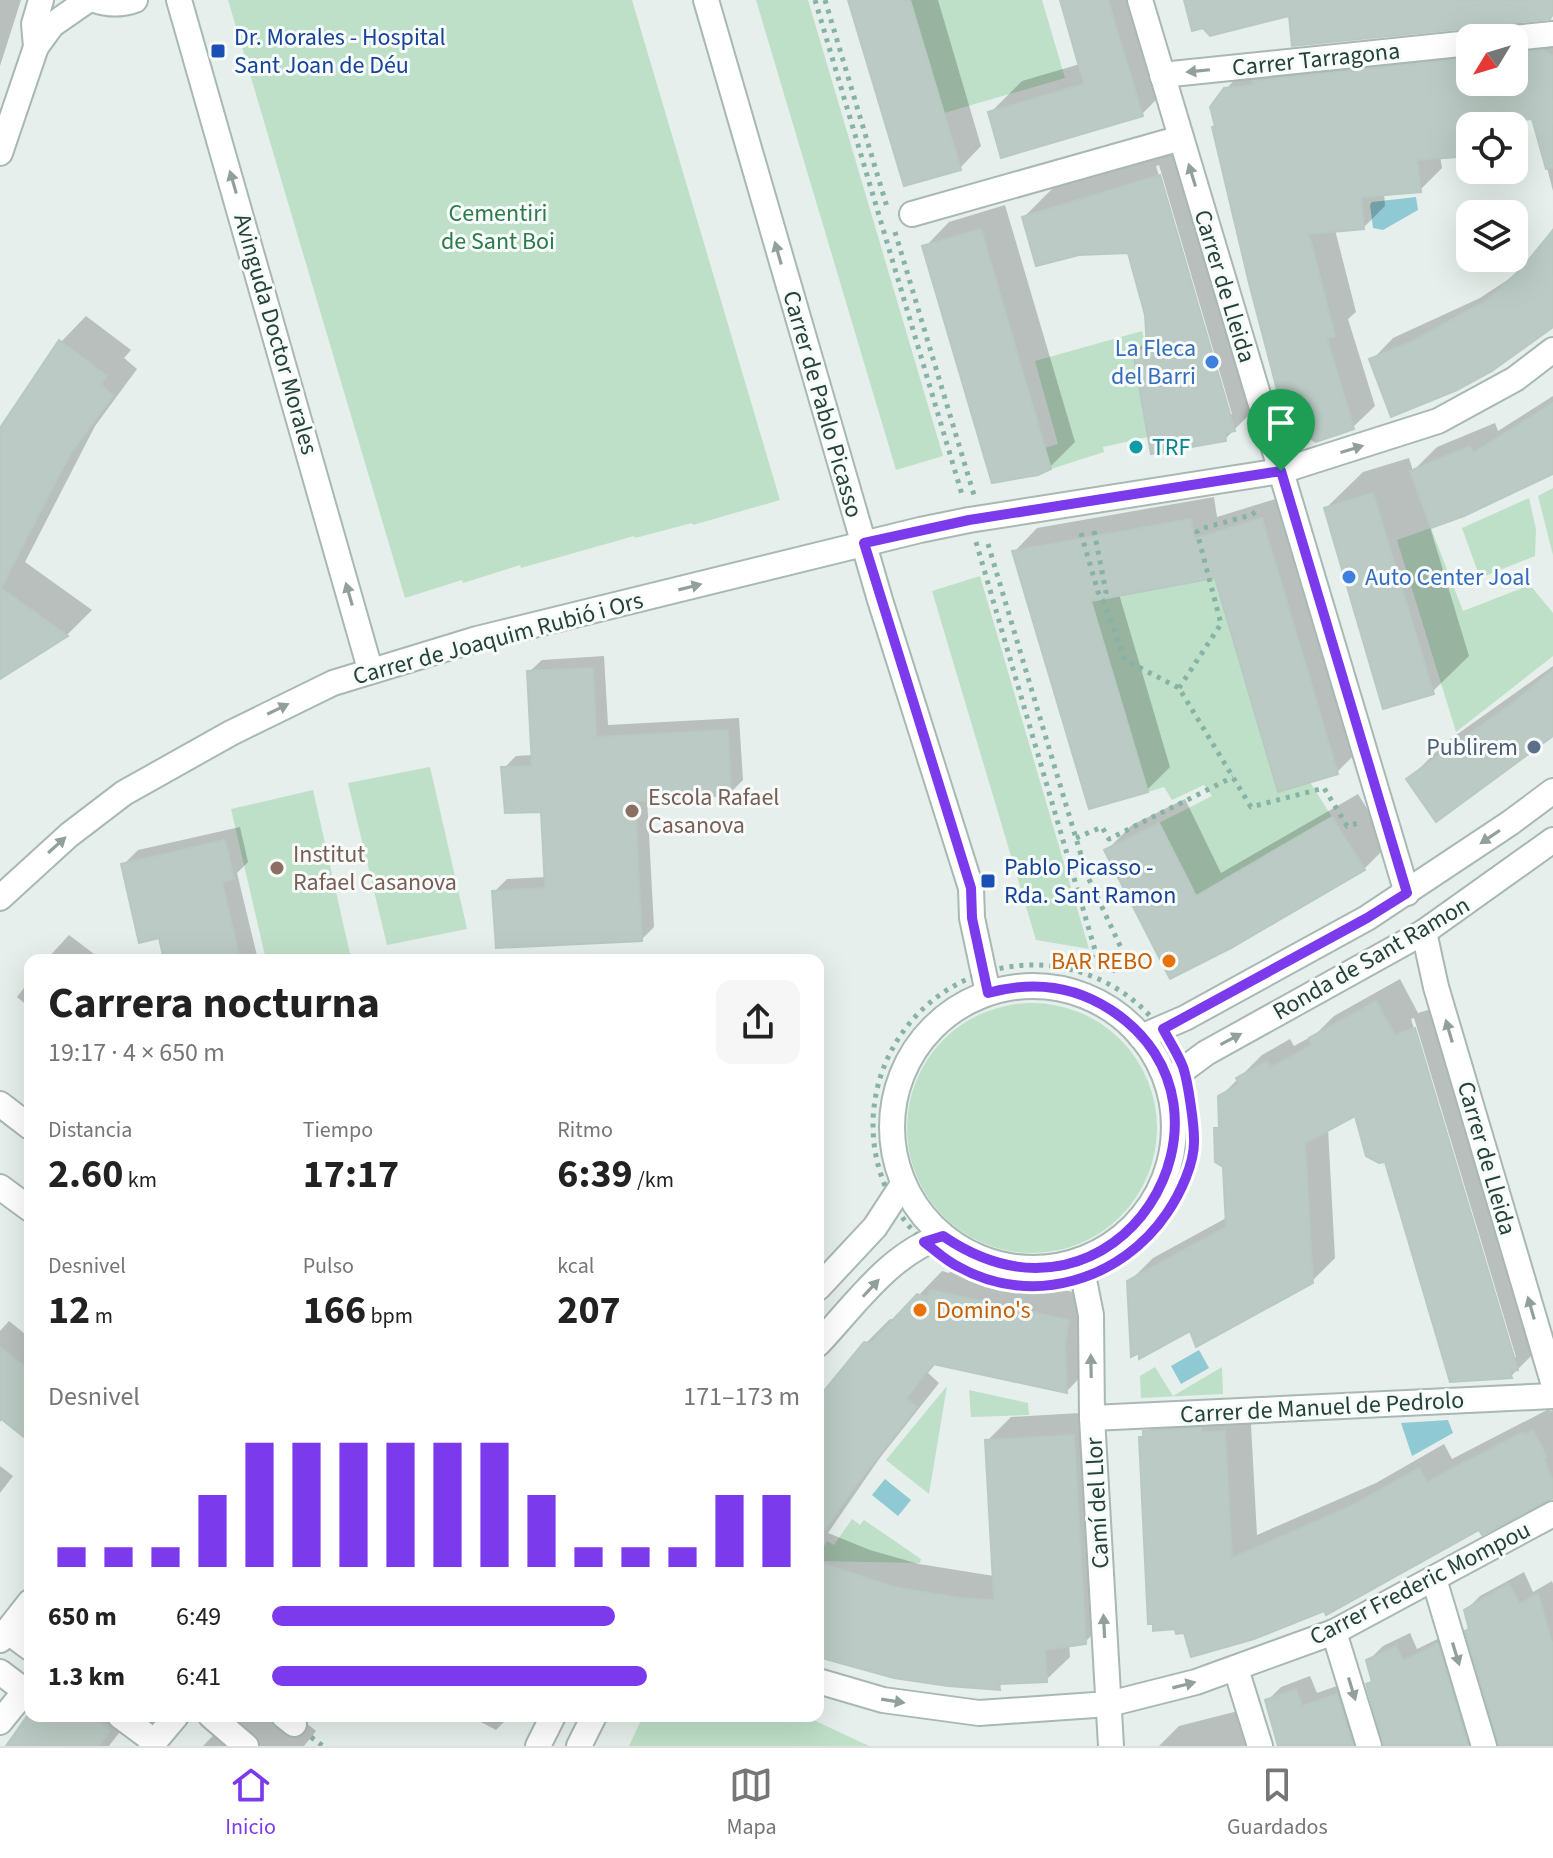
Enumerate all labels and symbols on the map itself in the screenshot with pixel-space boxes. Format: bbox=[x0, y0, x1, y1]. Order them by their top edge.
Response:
place label: Dr. Morales - Hospital Sant Joan de Déu bbox=[234, 20, 446, 83]
north arrow bbox=[1456, 24, 1528, 96]
street label: Carrer Tarragona bbox=[1230, 33, 1402, 86]
marker: Dr. Morales - Hospital Sant Joan de Déu bbox=[209, 42, 227, 60]
one-way arrow bbox=[1185, 65, 1210, 78]
one-way arrow bbox=[1185, 162, 1198, 186]
one-way arrow bbox=[226, 170, 239, 194]
park label: Cementiri de Sant Boi bbox=[441, 196, 555, 259]
street label: Carrer de Lleida bbox=[1185, 205, 1264, 367]
street label: Avinguda Doctor Morales bbox=[224, 210, 327, 459]
one-way arrow bbox=[771, 240, 784, 264]
street label: Carrer de Pablo Picasso bbox=[773, 287, 872, 522]
place label: La Fleca del Barri bbox=[1111, 331, 1196, 394]
marker: La Fleca del Barri bbox=[1203, 353, 1221, 371]
pin bbox=[1247, 389, 1315, 471]
place label: TRF bbox=[1152, 430, 1191, 465]
marker: TRF bbox=[1127, 438, 1145, 456]
one-way arrow bbox=[1341, 442, 1365, 455]
place label: Auto Center Joal bbox=[1365, 560, 1530, 595]
marker: Auto Center Joal bbox=[1340, 568, 1358, 586]
one-way arrow bbox=[678, 580, 703, 593]
one-way arrow bbox=[342, 582, 355, 606]
street label: Carrer de Joaquim Rubió i Ors bbox=[349, 583, 647, 694]
one-way arrow bbox=[266, 702, 289, 716]
place label: Publirem bbox=[1426, 730, 1518, 765]
marker: Publirem bbox=[1525, 738, 1543, 756]
place label: Escola Rafael Casanova bbox=[648, 780, 779, 843]
marker: Escola Rafael Casanova bbox=[623, 802, 641, 820]
one-way arrow bbox=[1479, 829, 1501, 844]
one-way arrow bbox=[48, 837, 67, 855]
place label: Institut Rafael Casanova bbox=[293, 837, 457, 900]
place label: Pablo Picasso - Rda. Sant Ramon bbox=[1004, 850, 1176, 913]
marker: Institut Rafael Casanova bbox=[268, 859, 286, 877]
marker: Pablo Picasso - Rda. Sant Ramon bbox=[979, 872, 997, 890]
street label: Ronda de Sant Ramon bbox=[1266, 888, 1476, 1029]
place label: BAR REBO bbox=[1051, 944, 1153, 979]
marker: BAR REBO bbox=[1160, 952, 1178, 970]
one-way arrow bbox=[1442, 1019, 1455, 1043]
one-way arrow bbox=[1220, 1032, 1243, 1045]
street label: Carrer de Lleida bbox=[1448, 1077, 1525, 1239]
one-way arrow bbox=[862, 1278, 880, 1297]
place label: Domino's bbox=[936, 1293, 1031, 1328]
one-way arrow bbox=[1524, 1295, 1537, 1319]
marker: Domino's bbox=[911, 1301, 929, 1319]
one-way arrow bbox=[1085, 1353, 1097, 1378]
street label: Carrer de Manuel de Pedrolo bbox=[1179, 1383, 1465, 1432]
street label: Camí del Llor bbox=[1077, 1436, 1118, 1570]
street label: Carrer Frederic Mompou bbox=[1304, 1513, 1537, 1654]
one-way arrow bbox=[1097, 1613, 1110, 1638]
one-way arrow bbox=[1450, 1642, 1463, 1666]
one-way arrow bbox=[1172, 1678, 1197, 1690]
one-way arrow bbox=[1346, 1678, 1359, 1702]
one-way arrow bbox=[881, 1695, 906, 1708]

